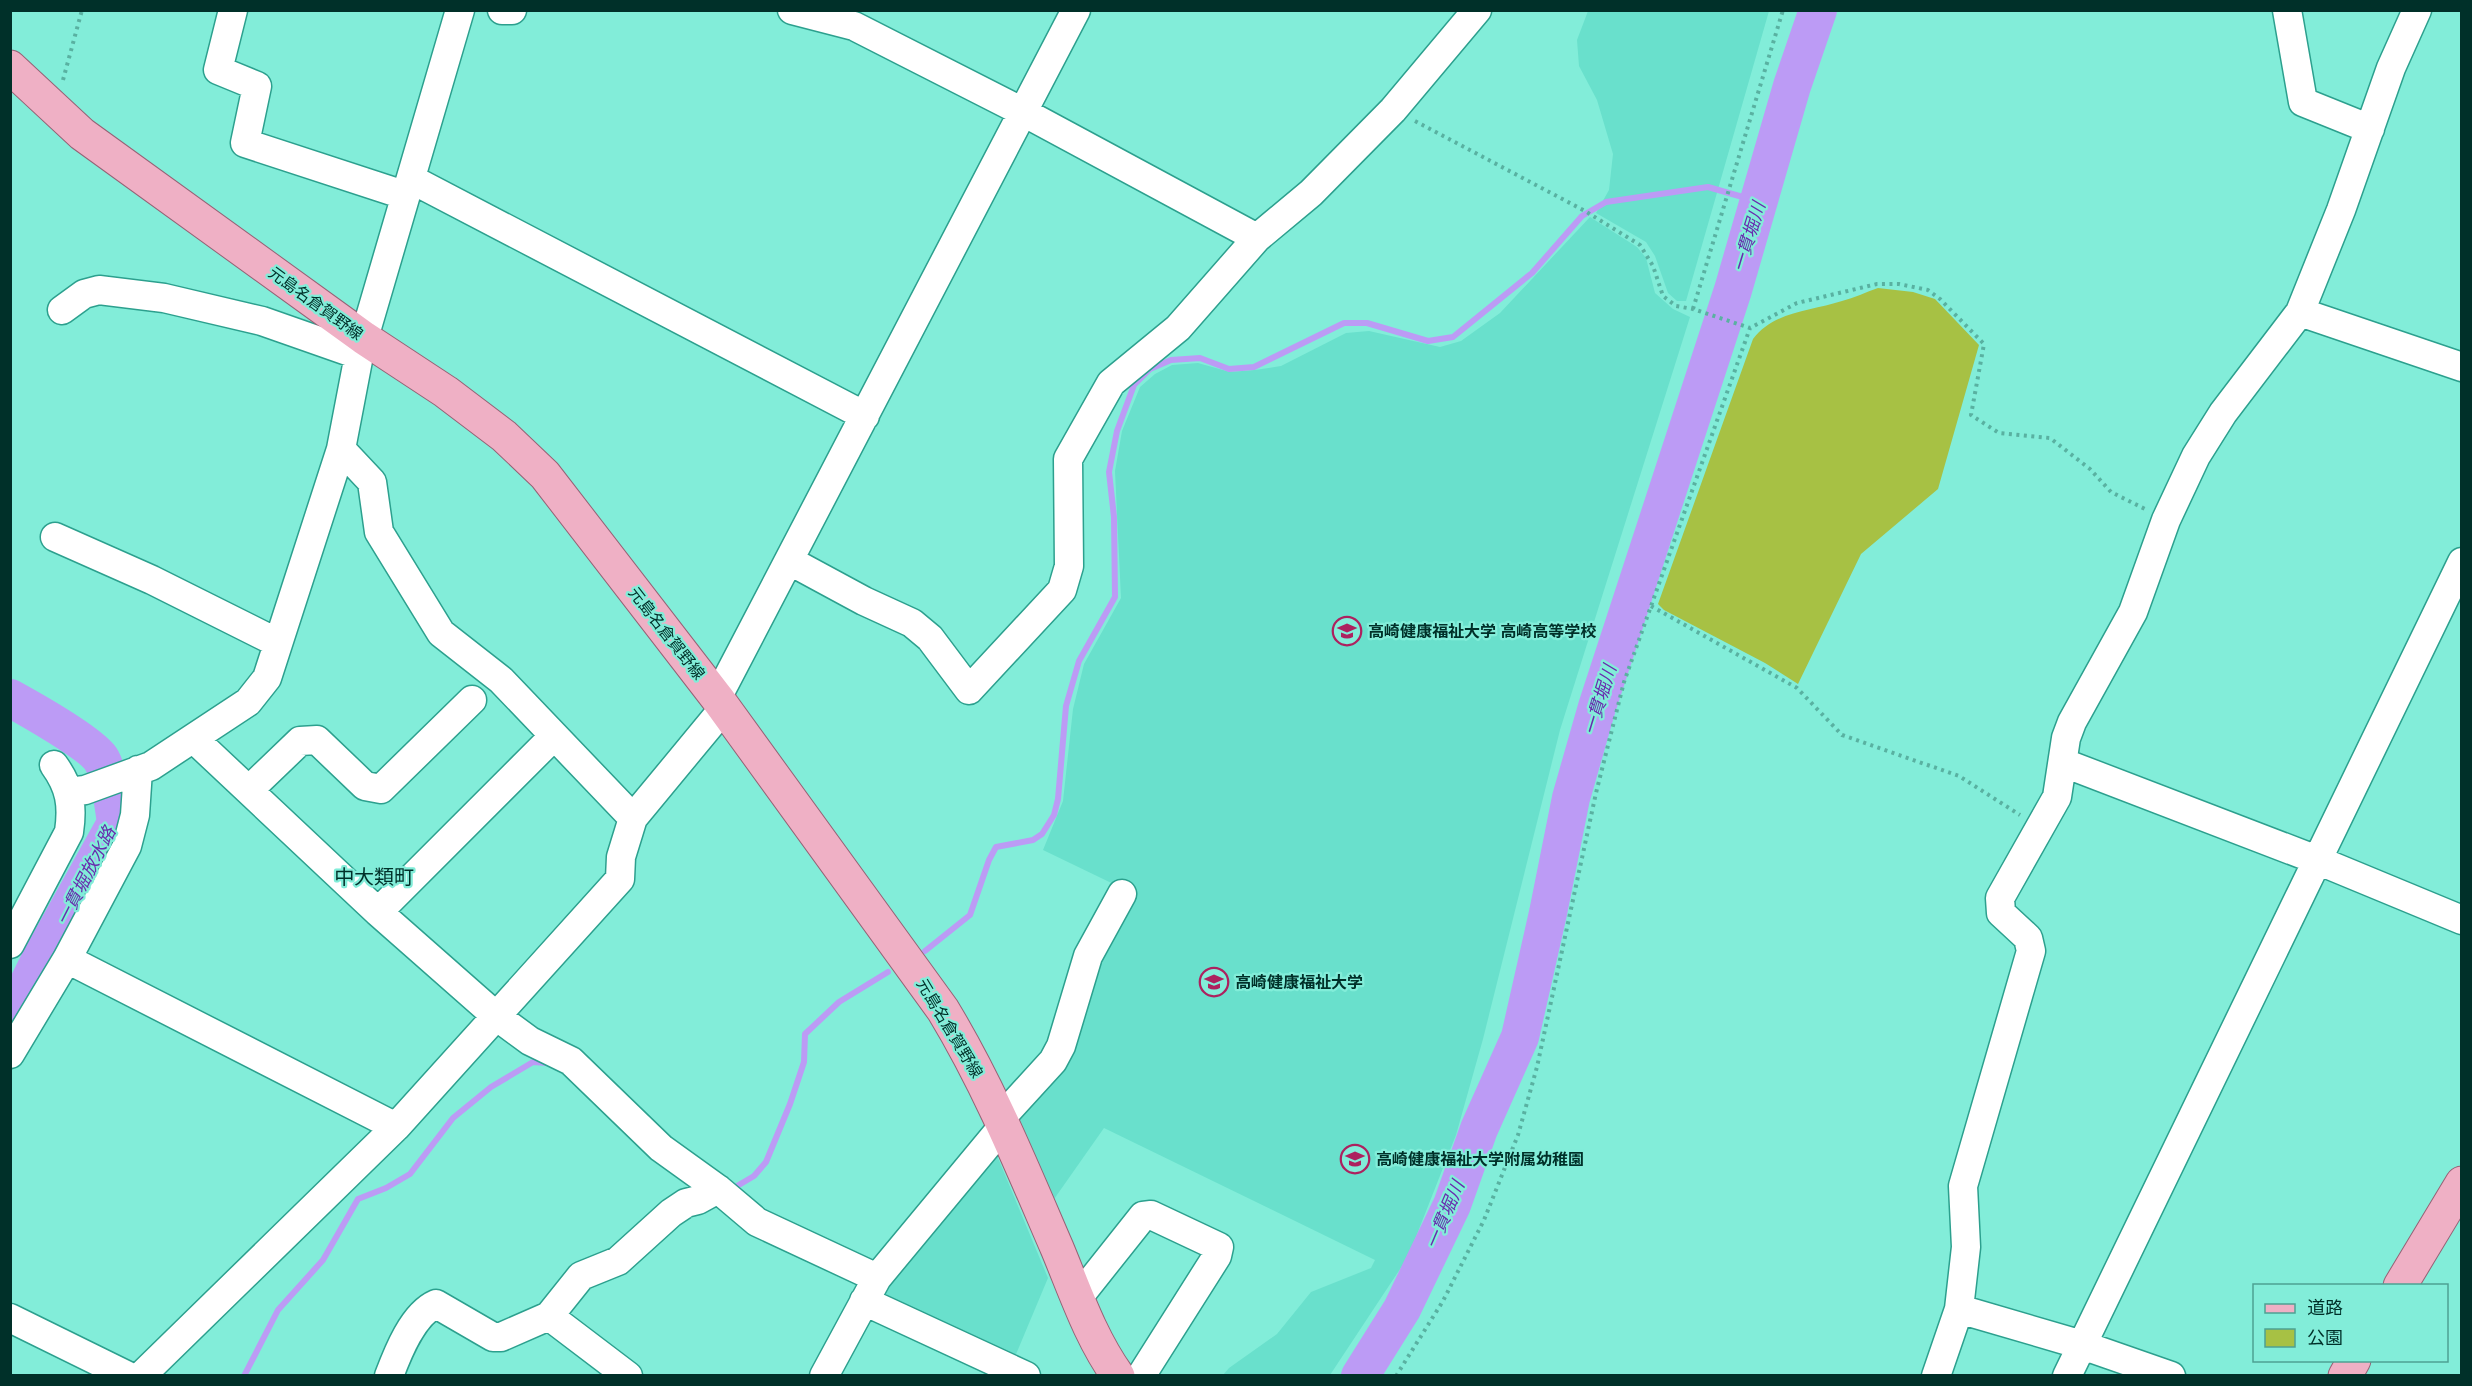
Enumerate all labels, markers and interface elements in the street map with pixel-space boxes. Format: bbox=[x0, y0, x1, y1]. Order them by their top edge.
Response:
water label: 一貫堀川 bbox=[1726, 197, 1771, 275]
street label: 元島名倉賀野線 bbox=[264, 261, 368, 345]
street label: 元島名倉賀野線 bbox=[624, 582, 710, 684]
school or university icon: 高崎健康福祉大学 高崎高等学校 bbox=[1331, 615, 1363, 647]
place label: 高崎健康福祉大学 高崎高等学校 bbox=[1368, 620, 1596, 642]
water label: 一貫堀川 bbox=[1577, 660, 1622, 738]
water label: 一貫堀放水路 bbox=[50, 820, 121, 929]
district label: 中大類町 bbox=[334, 863, 414, 890]
school or university icon: 高崎健康福祉大学 bbox=[1198, 966, 1230, 998]
place label: 高崎健康福祉大学 bbox=[1235, 971, 1363, 993]
street label: 元島名倉賀野線 bbox=[912, 974, 988, 1082]
school or university icon: 高崎健康福祉大学附属幼稚園 bbox=[1339, 1143, 1371, 1175]
place label: 高崎健康福祉大学附属幼稚園 bbox=[1376, 1148, 1584, 1170]
water label: 一貫堀川 bbox=[1419, 1175, 1470, 1252]
legend bbox=[2253, 1284, 2448, 1362]
text: 道路 bbox=[2307, 1295, 2343, 1319]
text: 公園 bbox=[2307, 1325, 2343, 1349]

